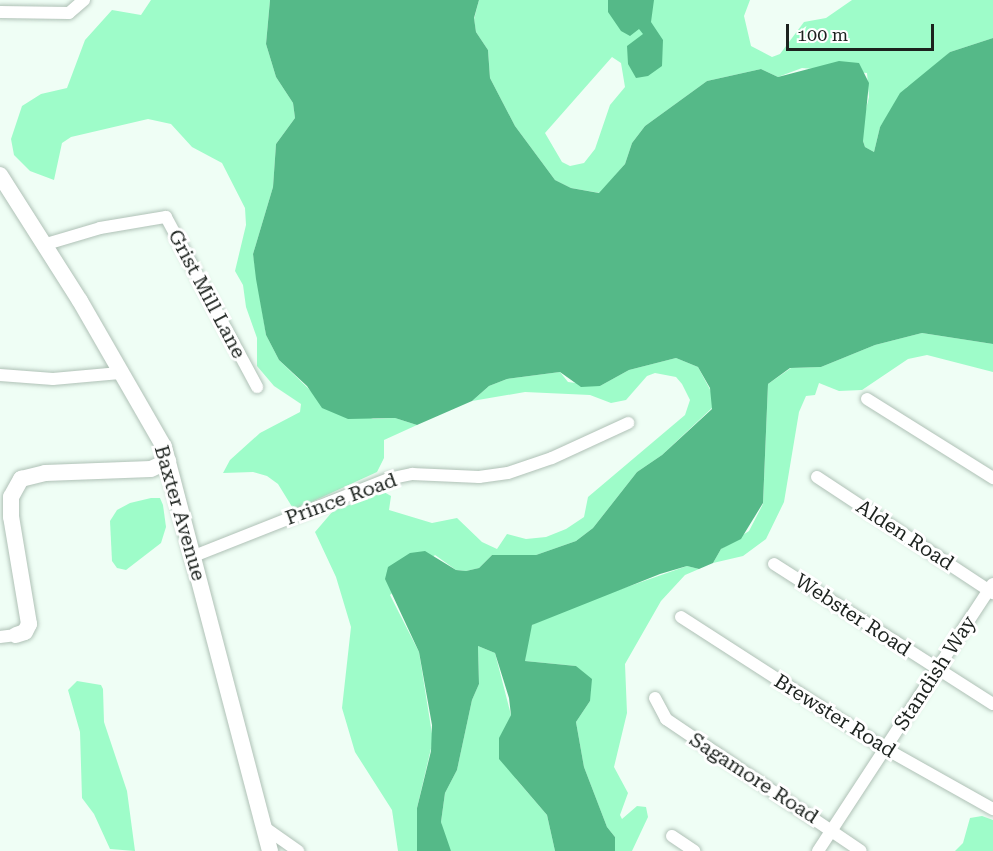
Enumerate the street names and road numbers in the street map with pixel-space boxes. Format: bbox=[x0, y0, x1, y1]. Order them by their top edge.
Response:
street label: Grist Mill Lane bbox=[163, 225, 251, 363]
street label: Baxter Avenue bbox=[149, 443, 211, 583]
street label: Prince Road bbox=[282, 468, 400, 530]
street label: Alden Road bbox=[852, 495, 958, 575]
street label: Webster Road bbox=[791, 569, 915, 661]
street label: Standish Way bbox=[889, 611, 981, 735]
street label: Brewster Road bbox=[770, 669, 900, 763]
street label: Sagamore Road bbox=[685, 727, 823, 829]

